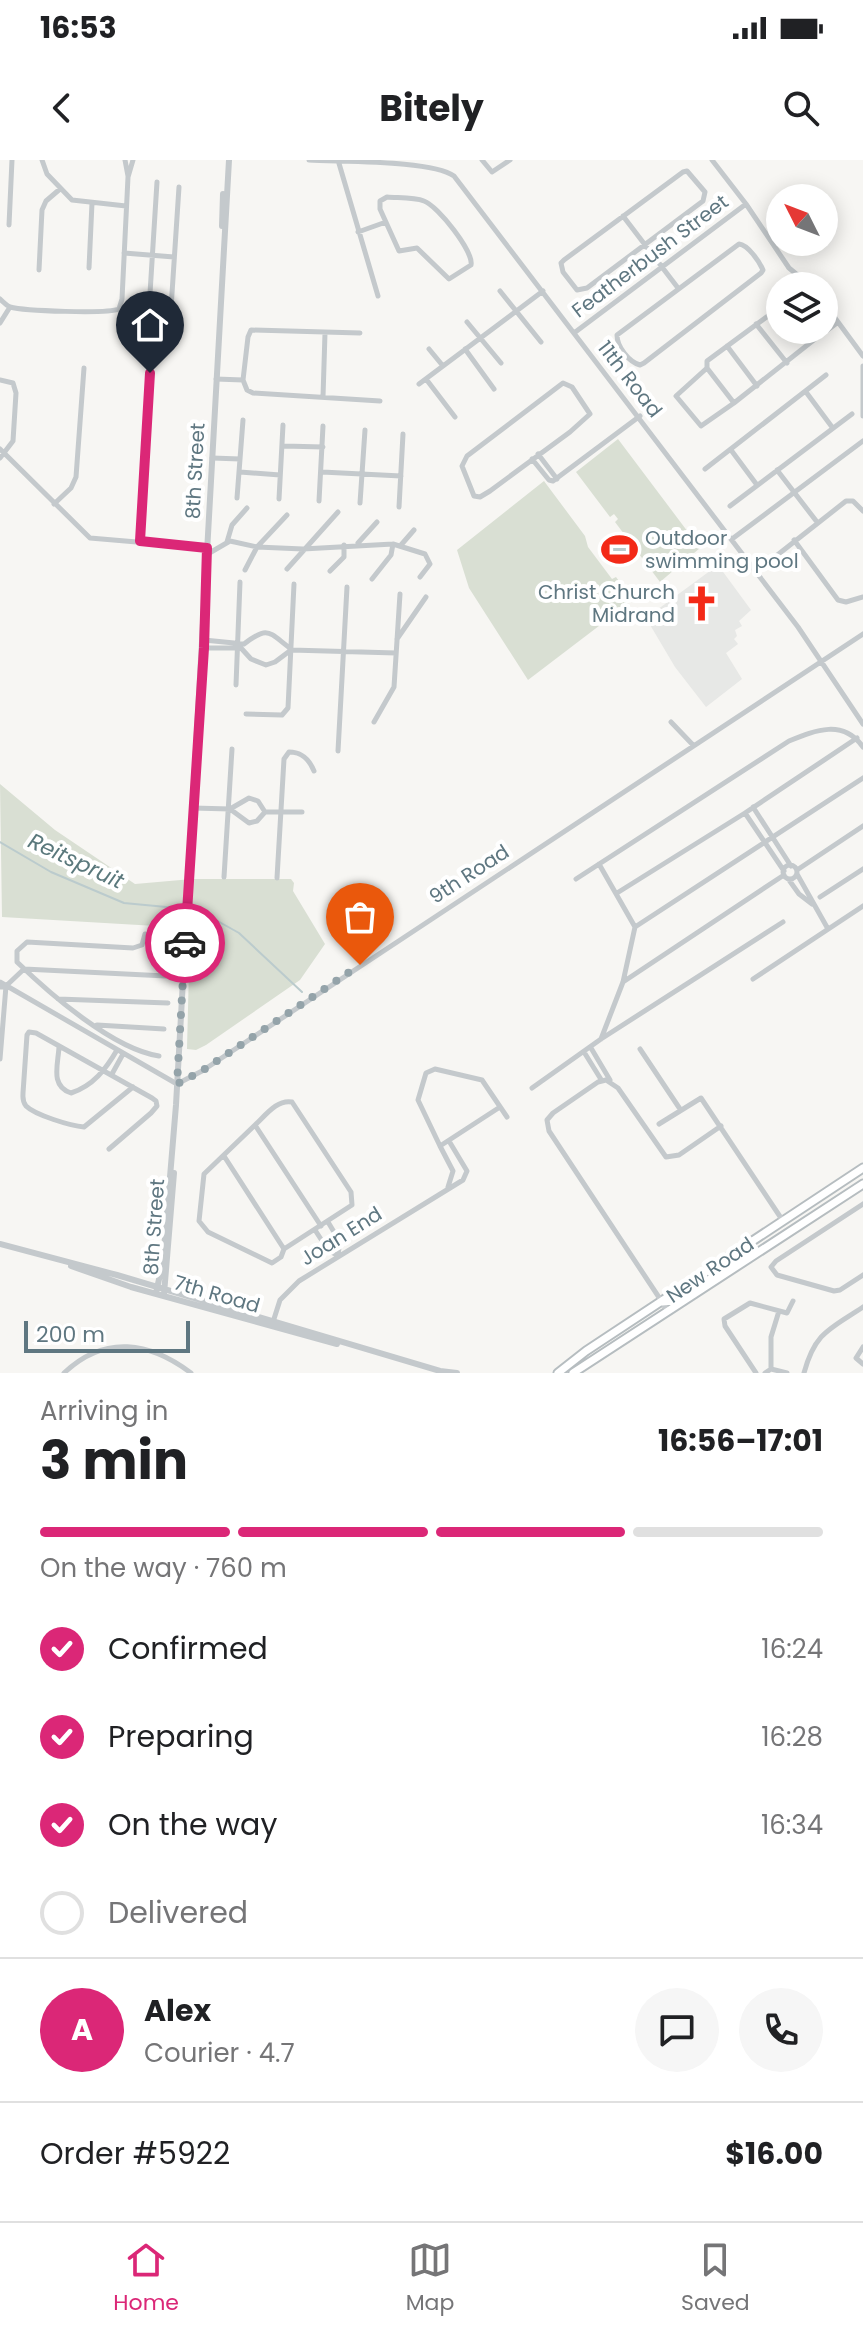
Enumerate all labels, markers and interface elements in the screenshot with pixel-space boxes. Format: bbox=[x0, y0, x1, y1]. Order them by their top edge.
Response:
text: 16:53 bbox=[40, 6, 117, 49]
text: Bitely bbox=[379, 83, 484, 134]
icon: back bbox=[40, 86, 84, 130]
icon: search bbox=[779, 86, 823, 130]
north arrow bbox=[766, 184, 838, 256]
map controls bbox=[766, 184, 838, 344]
street label: Featherbush Street bbox=[566, 188, 734, 324]
button: layers bbox=[766, 272, 838, 344]
pin bbox=[116, 291, 184, 373]
icon: home bbox=[128, 303, 172, 347]
street label: 11th Road bbox=[591, 335, 669, 423]
street label: 8th Street bbox=[178, 422, 212, 520]
place label: Outdoor swimming pool bbox=[645, 524, 799, 575]
sports icon: Outdoor swimming pool bbox=[600, 530, 638, 568]
place label: Christ Church Midrand bbox=[538, 578, 675, 629]
church icon: Christ Church Midrand bbox=[682, 584, 720, 622]
water label: Reitspruit bbox=[23, 825, 130, 897]
street label: 9th Road bbox=[424, 838, 514, 910]
pin bbox=[326, 883, 394, 965]
icon: bag bbox=[338, 895, 382, 939]
courier bbox=[145, 903, 225, 983]
icon: car bbox=[163, 921, 207, 965]
street label: 8th Street bbox=[137, 1178, 171, 1276]
street label: Joan End bbox=[295, 1200, 387, 1272]
street label: New Road bbox=[661, 1230, 759, 1310]
street label: 7th Road bbox=[171, 1268, 263, 1320]
scale bar bbox=[24, 1317, 190, 1353]
text: 200 m bbox=[36, 1319, 105, 1350]
text: Arriving in bbox=[40, 1393, 169, 1429]
text: 16:56–17:01 bbox=[658, 1419, 823, 1462]
text: 3 min bbox=[40, 1424, 188, 1497]
text: On the way · 760 m bbox=[40, 1550, 287, 1586]
icon: check bbox=[40, 1627, 84, 1671]
text: Confirmed bbox=[108, 1627, 268, 1670]
text: 16:24 bbox=[761, 1631, 823, 1667]
icon: check bbox=[40, 1715, 84, 1759]
text: Preparing bbox=[108, 1715, 254, 1758]
text: 16:28 bbox=[761, 1719, 823, 1755]
icon: check bbox=[40, 1803, 84, 1847]
text: On the way bbox=[108, 1803, 277, 1846]
text: 16:34 bbox=[761, 1807, 823, 1843]
text: Delivered bbox=[108, 1891, 248, 1934]
button: chat bbox=[635, 1988, 719, 2072]
button: phone bbox=[739, 1988, 823, 2072]
text: Alex bbox=[144, 1989, 211, 2032]
text: A bbox=[71, 2008, 93, 2051]
text: Courier · 4.7 bbox=[144, 2035, 295, 2071]
text: Order #5922 bbox=[40, 2132, 230, 2175]
text: $16.00 bbox=[725, 2132, 823, 2175]
tab: Home bbox=[113, 2238, 179, 2319]
tab: Map bbox=[406, 2238, 454, 2319]
tab: Saved bbox=[681, 2238, 750, 2319]

